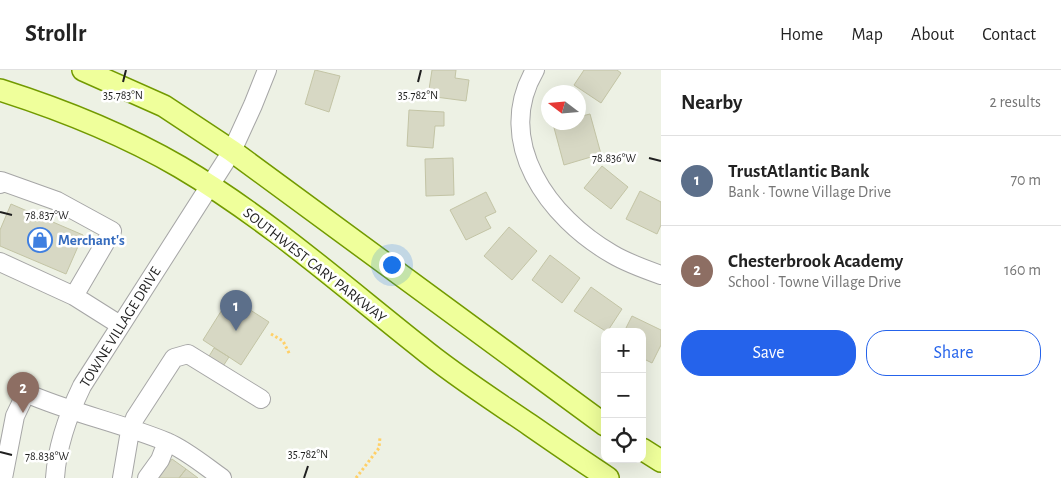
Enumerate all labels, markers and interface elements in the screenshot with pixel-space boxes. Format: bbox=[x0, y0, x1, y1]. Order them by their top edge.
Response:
text: Strollr bbox=[25, 22, 86, 46]
text: Home bbox=[780, 26, 823, 44]
text: Map bbox=[851, 26, 883, 44]
text: About bbox=[911, 26, 954, 44]
text: Contact bbox=[982, 26, 1036, 44]
north arrow bbox=[541, 85, 586, 130]
text: 35.783°N bbox=[103, 89, 143, 101]
text: 35.782°N bbox=[398, 89, 438, 101]
text: Nearby bbox=[681, 92, 742, 113]
text: 2 results bbox=[989, 94, 1041, 110]
text: 78.836°W bbox=[592, 152, 636, 164]
text: TrustAtlantic Bank bbox=[728, 162, 869, 181]
text: 1 bbox=[694, 172, 700, 188]
text: 70 m bbox=[1010, 172, 1041, 188]
text: Bank · Towne Village Drive bbox=[728, 184, 891, 200]
street label: SOUTHWEST CARY PARKWAY bbox=[240, 205, 389, 326]
text: 78.837°W bbox=[25, 209, 69, 221]
shop icon: Merchant's bbox=[27, 227, 53, 253]
place label: Merchant's bbox=[58, 233, 125, 248]
your location bbox=[379, 252, 405, 278]
text: Chesterbrook Academy bbox=[728, 252, 903, 271]
text: 2 bbox=[693, 262, 701, 278]
text: 160 m bbox=[1004, 262, 1041, 278]
street label: TOWNE VILLAGE DRIVE bbox=[77, 264, 164, 390]
text: School · Towne Village Drive bbox=[728, 274, 901, 290]
pin: 1 bbox=[220, 290, 252, 331]
map controls bbox=[601, 328, 646, 463]
button: + bbox=[601, 328, 646, 373]
button: Save bbox=[681, 330, 856, 376]
button: Share bbox=[866, 330, 1041, 376]
pin: 2 bbox=[7, 372, 39, 413]
button: − bbox=[601, 373, 646, 418]
button: locate bbox=[601, 418, 646, 463]
text: 35.782°N bbox=[288, 448, 328, 460]
text: 78.838°W bbox=[25, 450, 69, 462]

